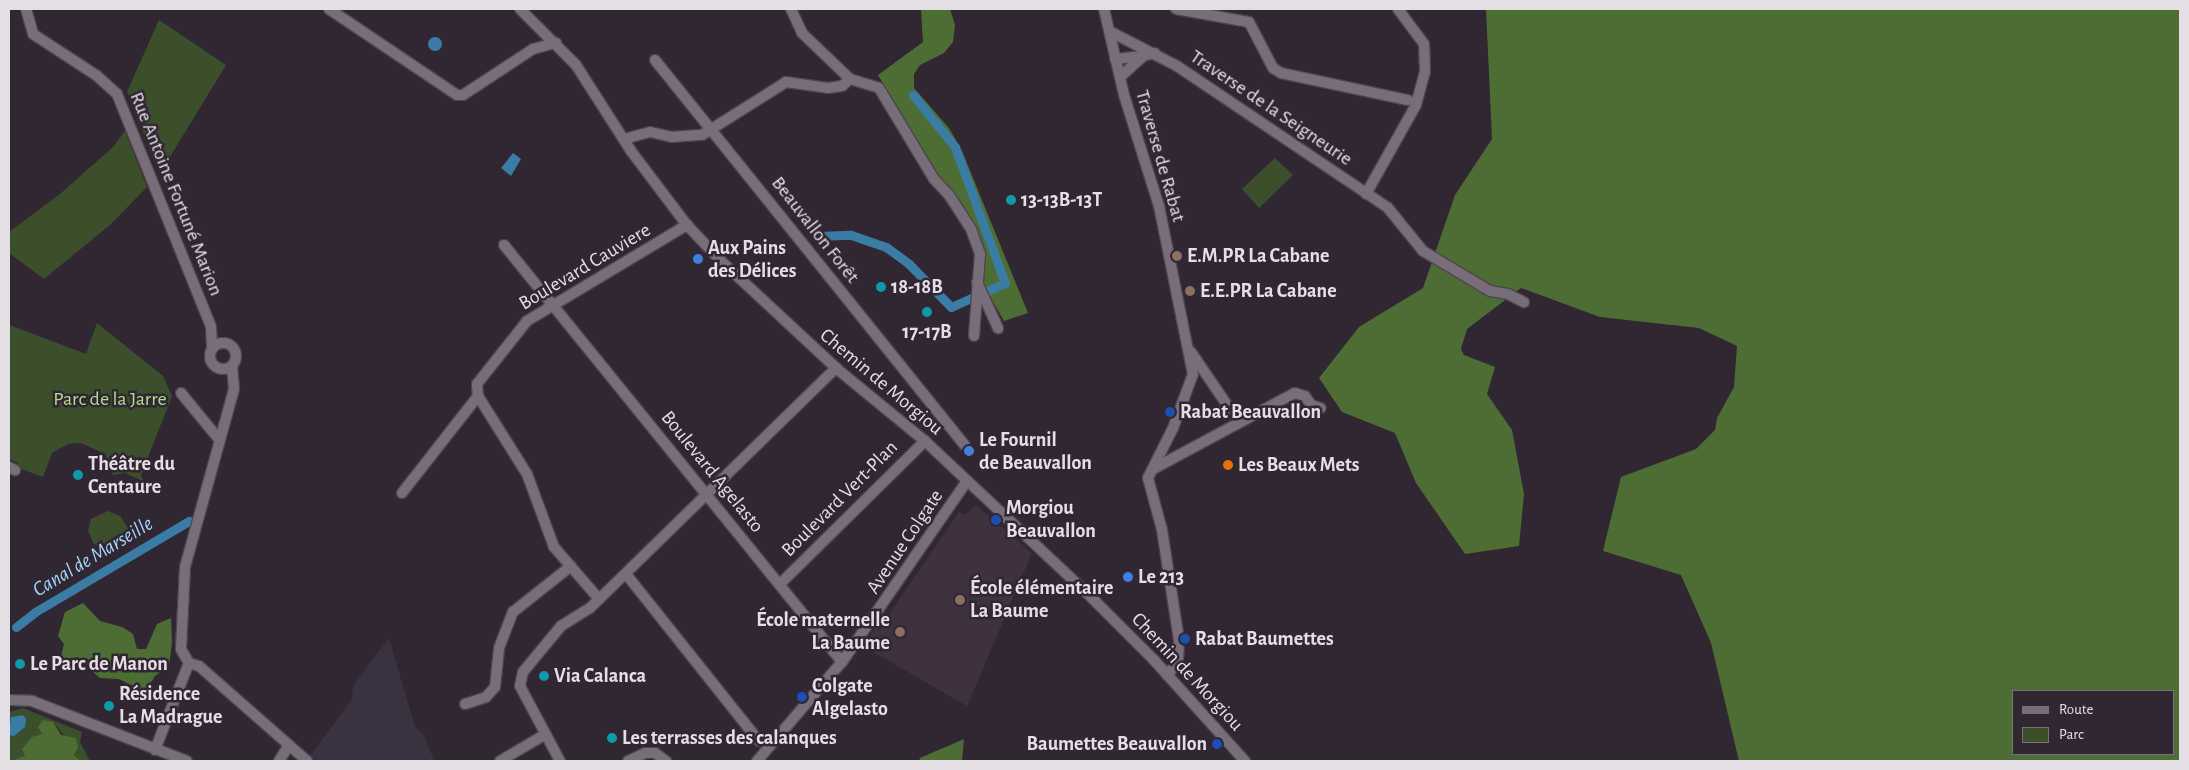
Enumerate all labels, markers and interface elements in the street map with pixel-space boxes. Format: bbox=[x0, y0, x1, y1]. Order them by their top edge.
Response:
street label: Traverse de la Seigneurie bbox=[1185, 45, 1357, 171]
street label: Traverse de Rabat bbox=[1130, 87, 1190, 225]
street label: Rue Antoine Fortuné Marion bbox=[124, 89, 228, 299]
street label: Beauvallon Forêt bbox=[766, 172, 864, 288]
place label: 13-13B-13T bbox=[1021, 188, 1102, 212]
marker: 13-13B-13T bbox=[1005, 194, 1017, 206]
street label: Boulevard Cauviere bbox=[515, 218, 655, 316]
place label: Aux Pains des Délices bbox=[708, 236, 796, 283]
place label: E.M.PR La Cabane bbox=[1187, 244, 1329, 268]
marker: E.M.PR La Cabane bbox=[1171, 250, 1183, 262]
marker: Aux Pains des Délices bbox=[692, 253, 704, 265]
place label: 18-18B bbox=[891, 275, 943, 299]
place label: E.E.PR La Cabane bbox=[1200, 279, 1337, 303]
marker: 18-18B bbox=[875, 281, 887, 293]
marker: E.E.PR La Cabane bbox=[1184, 285, 1196, 297]
marker: 17-17B bbox=[921, 306, 933, 318]
place label: 17-17B bbox=[902, 320, 952, 344]
street label: Chemin de Morgiou bbox=[815, 323, 947, 441]
park label: Parc de la Jarre bbox=[53, 387, 167, 411]
place label: Rabat Beauvallon bbox=[1180, 400, 1321, 424]
street label: Boulevard Agelasto bbox=[655, 406, 769, 538]
marker: Rabat Beauvallon bbox=[1164, 406, 1176, 418]
place label: Le Fournil de Beauvallon bbox=[979, 428, 1092, 475]
street label: Boulevard Vert-Plan bbox=[777, 436, 903, 562]
marker: Le Fournil de Beauvallon bbox=[963, 445, 975, 457]
place label: Théâtre du Centaure bbox=[88, 452, 175, 499]
place label: Les Beaux Mets bbox=[1238, 453, 1359, 477]
marker: Les Beaux Mets bbox=[1222, 459, 1234, 471]
marker: Théâtre du Centaure bbox=[72, 469, 84, 481]
street label: Avenue Colgate bbox=[861, 485, 949, 599]
place label: Morgiou Beauvallon bbox=[1006, 496, 1096, 543]
water label: Canal de Marseille bbox=[28, 511, 158, 603]
marker: Morgiou Beauvallon bbox=[990, 514, 1002, 526]
place label: Le 213 bbox=[1138, 565, 1184, 589]
marker: Le 213 bbox=[1122, 571, 1134, 583]
place label: École élémentaire La Baume bbox=[970, 576, 1113, 623]
marker: École élémentaire La Baume bbox=[954, 594, 966, 606]
place label: École maternelle La Baume bbox=[756, 608, 890, 655]
street label: Chemin de Morgiou bbox=[1126, 608, 1248, 736]
marker: École maternelle La Baume bbox=[894, 626, 906, 638]
place label: Rabat Baumettes bbox=[1195, 627, 1334, 651]
marker: Rabat Baumettes bbox=[1179, 633, 1191, 645]
place label: Le Parc de Manon bbox=[30, 652, 168, 676]
marker: Le Parc de Manon bbox=[14, 658, 26, 670]
place label: Via Calanca bbox=[554, 664, 646, 688]
marker: Via Calanca bbox=[538, 670, 550, 682]
place label: Colgate Algelasto bbox=[812, 674, 888, 721]
place label: Résidence La Madrague bbox=[119, 682, 222, 729]
legend bbox=[2012, 690, 2174, 755]
marker: Colgate Algelasto bbox=[796, 691, 808, 703]
marker: Résidence La Madrague bbox=[103, 700, 115, 712]
text: Route bbox=[2059, 702, 2093, 717]
place label: Les terrasses des calanques bbox=[622, 726, 837, 750]
text: Parc bbox=[2059, 727, 2084, 742]
marker: Les terrasses des calanques bbox=[606, 732, 618, 744]
place label: Baumettes Beauvallon bbox=[1026, 732, 1207, 756]
marker: Baumettes Beauvallon bbox=[1211, 738, 1223, 750]

